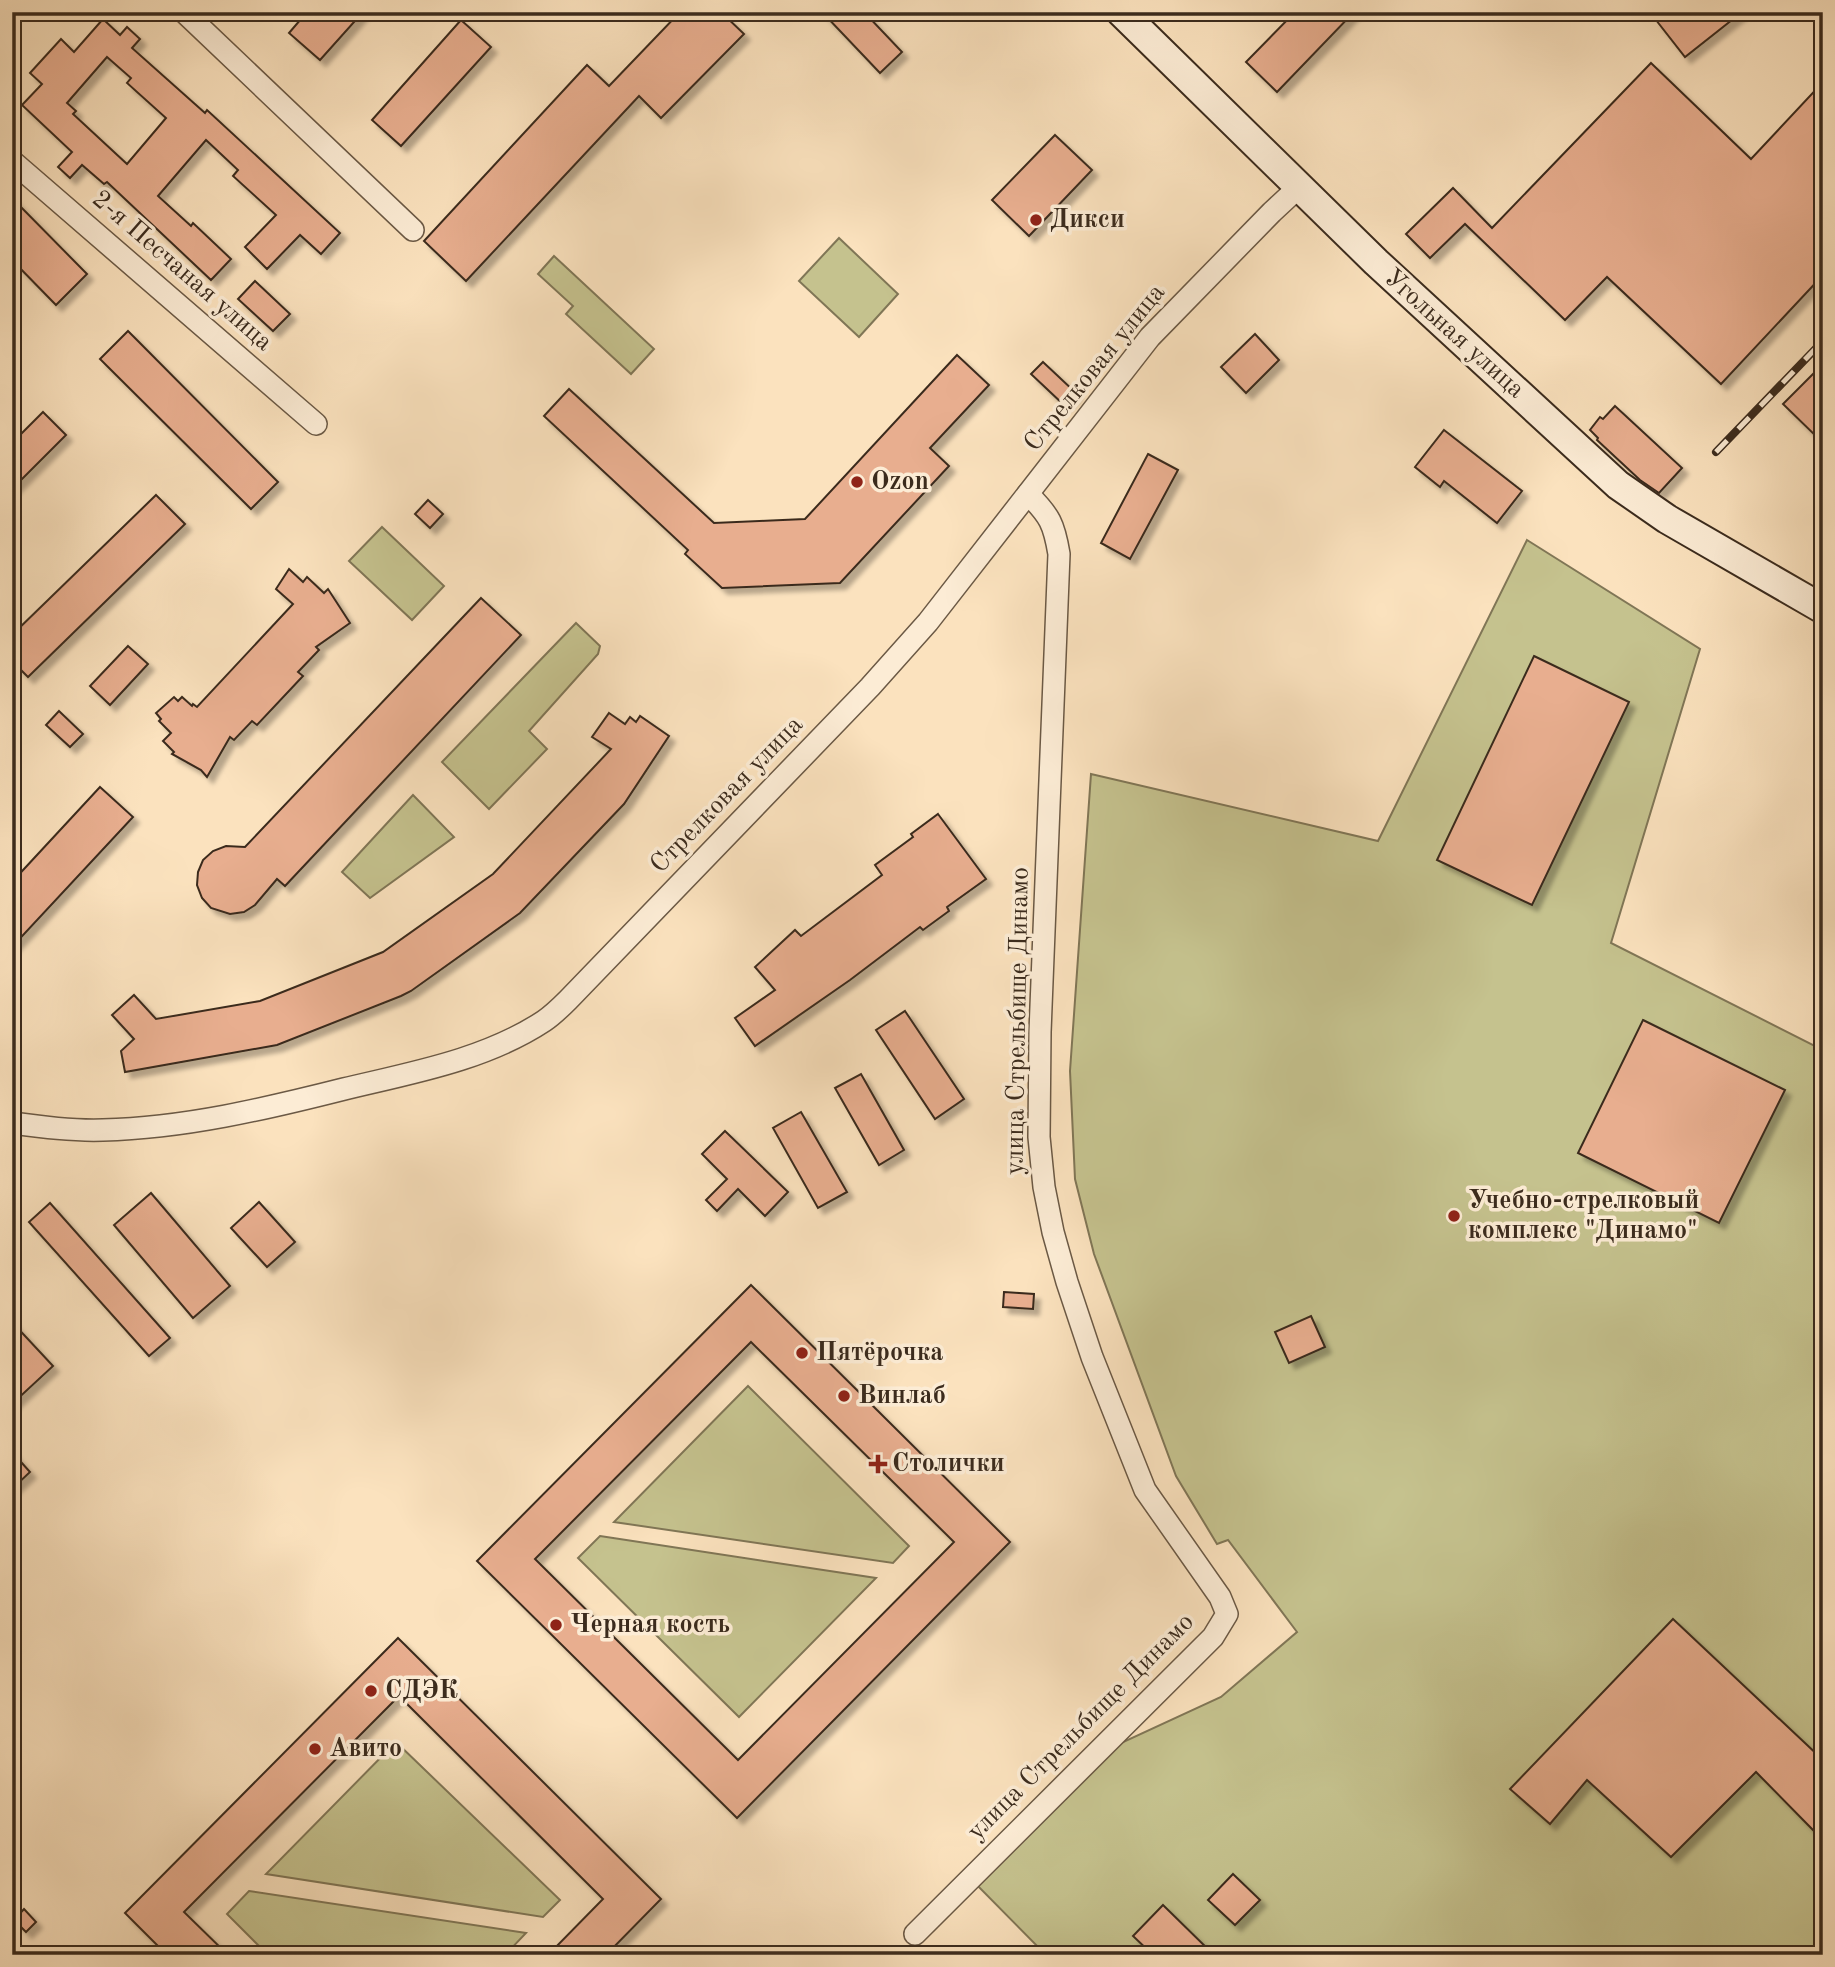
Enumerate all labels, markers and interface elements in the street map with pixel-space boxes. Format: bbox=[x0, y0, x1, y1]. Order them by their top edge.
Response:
street label: 2-я Песчаная улица bbox=[87, 186, 277, 356]
place label: Дикси bbox=[1050, 207, 1125, 233]
marker: Дикси bbox=[1028, 212, 1044, 228]
street label: Угольная улица bbox=[1379, 264, 1529, 404]
street label: Стрелковая улица bbox=[1020, 279, 1170, 457]
place label: Ozon bbox=[871, 469, 929, 495]
marker: Ozon bbox=[849, 474, 865, 490]
street label: Стрелковая улица bbox=[646, 711, 808, 878]
street label: улица Стрельбище Динамо bbox=[1002, 867, 1034, 1175]
place label: Учебно-стрелковый комплекс "Динамо" bbox=[1468, 1188, 1699, 1244]
marker: Учебно-стрелковый комплекс "Динамо" bbox=[1446, 1208, 1462, 1224]
place label: Пятёрочка bbox=[816, 1340, 944, 1366]
marker: Пятёрочка bbox=[794, 1345, 810, 1361]
place label: Винлаб bbox=[858, 1383, 946, 1409]
marker: Винлаб bbox=[836, 1388, 852, 1404]
place label: Столички bbox=[892, 1451, 1005, 1477]
marker: Столички bbox=[870, 1456, 886, 1472]
street label: улица Стрельбище Динамо bbox=[963, 1609, 1199, 1845]
place label: Черная кость bbox=[570, 1612, 730, 1638]
marker: Черная кость bbox=[548, 1617, 564, 1633]
place label: СДЭК bbox=[385, 1678, 458, 1704]
marker: СДЭК bbox=[363, 1683, 379, 1699]
place label: Авито bbox=[329, 1736, 402, 1762]
marker: Авито bbox=[307, 1741, 323, 1757]

